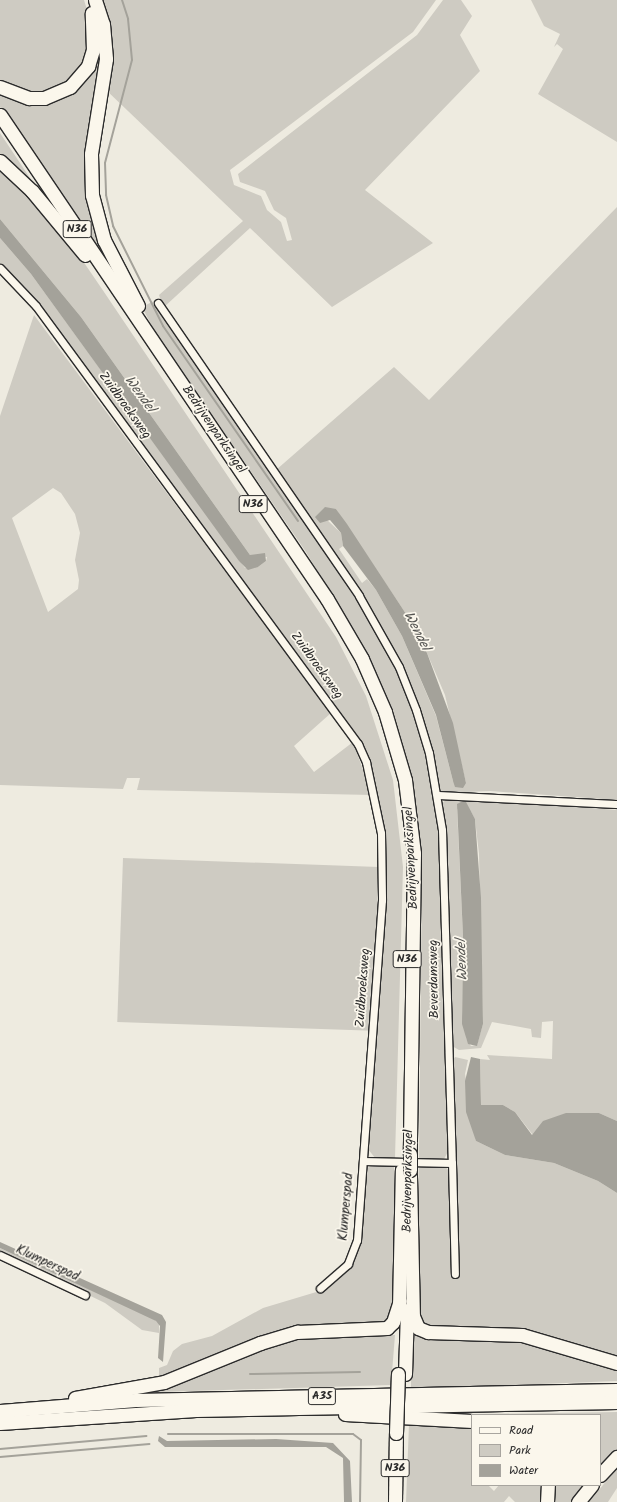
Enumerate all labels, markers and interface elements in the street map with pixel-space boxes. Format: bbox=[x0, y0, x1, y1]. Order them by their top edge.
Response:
road number: N36 bbox=[62, 219, 92, 239]
street label: Zuidbroeksweg bbox=[94, 369, 154, 443]
water label: Wendel bbox=[121, 372, 159, 416]
street label: Bedrijvenparksingel bbox=[178, 383, 248, 477]
road number: N36 bbox=[238, 494, 268, 514]
water label: Wendel bbox=[400, 609, 434, 653]
street label: Zuidbroeksweg bbox=[286, 629, 346, 703]
street label: Bedrijvenparksingel bbox=[402, 806, 422, 910]
street label: Beverdamsweg bbox=[427, 939, 443, 1019]
water label: Wendel bbox=[453, 939, 471, 981]
street label: Zuidbroeksweg bbox=[353, 948, 375, 1028]
road number: N36 bbox=[392, 949, 422, 969]
street label: Bedrijvenparksingel bbox=[400, 1129, 418, 1233]
street label: Klumperspad bbox=[336, 1172, 358, 1242]
street label: Klumperspad bbox=[13, 1243, 81, 1285]
road number: A35 bbox=[307, 1386, 337, 1406]
legend bbox=[471, 1414, 601, 1486]
text: Road bbox=[509, 1421, 533, 1440]
text: Park bbox=[509, 1441, 531, 1460]
road number: N36 bbox=[380, 1458, 410, 1478]
text: Water bbox=[509, 1461, 538, 1480]

